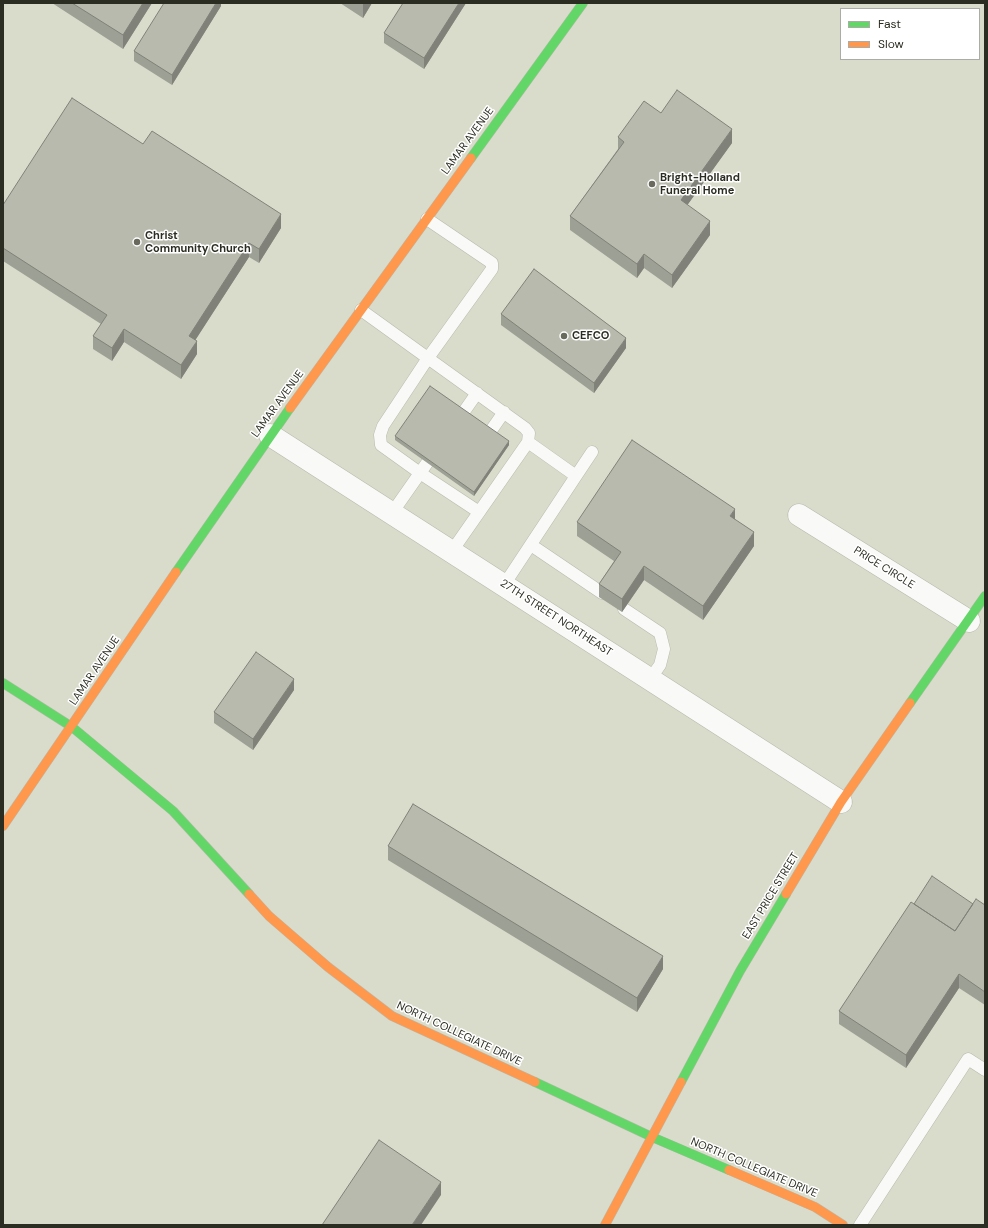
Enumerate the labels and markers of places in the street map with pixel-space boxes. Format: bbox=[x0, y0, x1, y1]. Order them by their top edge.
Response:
place label: Bright-Holland Funeral Home bbox=[660, 171, 740, 197]
marker: Bright-Holland Funeral Home bbox=[647, 179, 657, 189]
place label: Christ Community Church bbox=[145, 229, 251, 255]
marker: Christ Community Church bbox=[132, 237, 142, 247]
place label: CEFCO bbox=[572, 329, 609, 343]
marker: CEFCO bbox=[559, 331, 569, 341]

